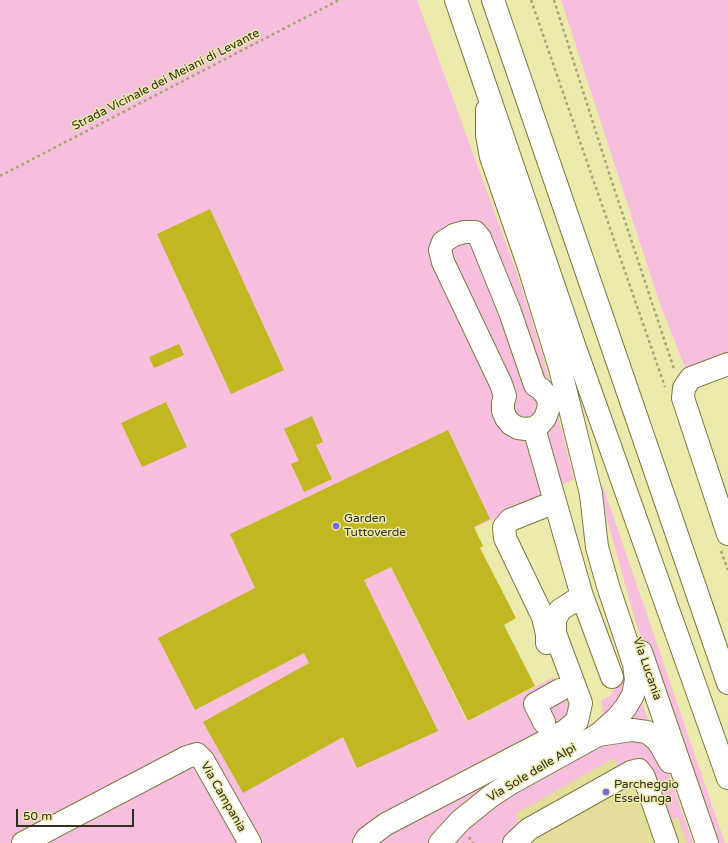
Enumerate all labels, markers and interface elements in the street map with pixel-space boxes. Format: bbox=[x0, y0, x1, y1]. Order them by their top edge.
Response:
street label: Strada Vicinale dei Meiani di Levante bbox=[70, 26, 262, 134]
place label: Garden Tuttoverde bbox=[344, 512, 406, 540]
marker: Garden Tuttoverde bbox=[331, 521, 341, 531]
street label: Via Lucania bbox=[630, 636, 664, 702]
street label: Via Sole delle Alpi bbox=[485, 741, 579, 805]
street label: Via Campania bbox=[197, 759, 249, 835]
place label: Parcheggio Esselunga bbox=[614, 778, 679, 806]
marker: Parcheggio Esselunga bbox=[601, 787, 611, 797]
scale bar bbox=[18, 801, 136, 827]
text: 50 m bbox=[23, 809, 52, 823]

